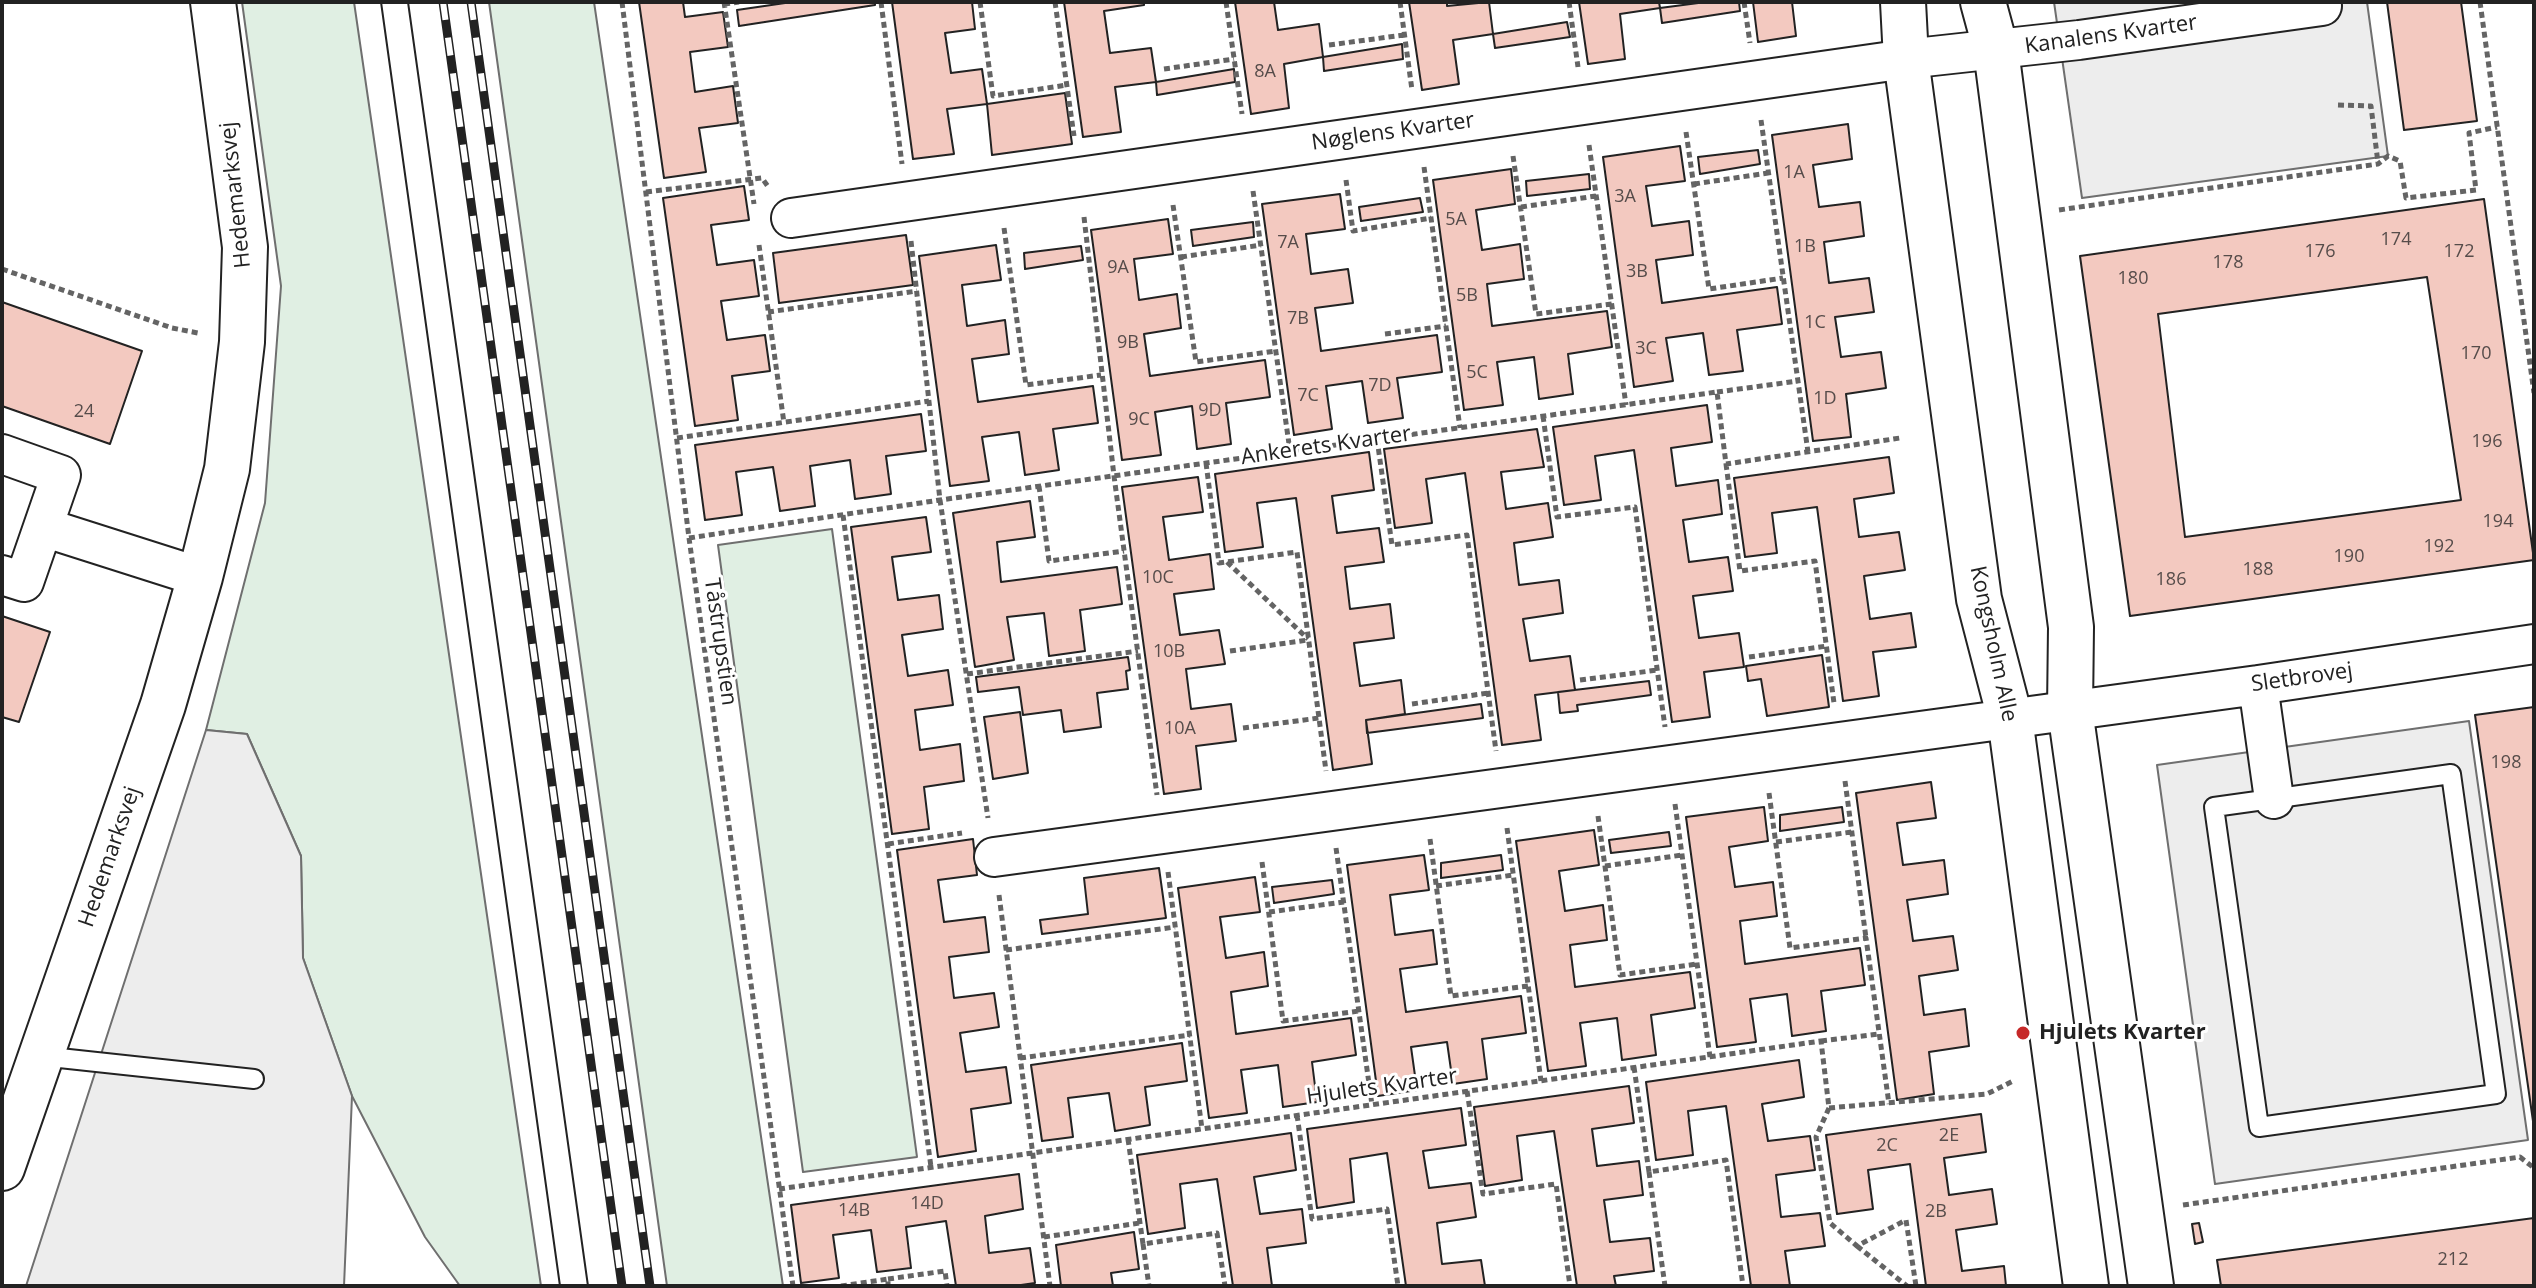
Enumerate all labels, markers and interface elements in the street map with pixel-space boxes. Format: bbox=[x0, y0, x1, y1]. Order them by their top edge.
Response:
street label: Kanalens Kvarter bbox=[2023, 10, 2199, 60]
house number: 8A bbox=[1254, 61, 1276, 83]
street label: Nøglens Kvarter bbox=[1310, 108, 1476, 156]
street label: Hedemarksvej bbox=[215, 121, 257, 269]
house number: 1A bbox=[1783, 162, 1805, 184]
house number: 3A bbox=[1614, 186, 1636, 208]
house number: 5A bbox=[1445, 209, 1467, 231]
house number: 174 bbox=[2381, 229, 2411, 251]
house number: 7A bbox=[1277, 232, 1299, 254]
house number: 1B bbox=[1794, 236, 1816, 258]
house number: 176 bbox=[2305, 241, 2335, 263]
house number: 172 bbox=[2444, 241, 2474, 263]
house number: 178 bbox=[2213, 252, 2243, 274]
house number: 9A bbox=[1107, 257, 1129, 279]
house number: 3B bbox=[1626, 261, 1648, 283]
house number: 180 bbox=[2118, 268, 2148, 290]
house number: 5B bbox=[1456, 285, 1478, 307]
house number: 7B bbox=[1287, 308, 1309, 330]
house number: 1C bbox=[1804, 312, 1826, 334]
house number: 9B bbox=[1117, 332, 1139, 354]
house number: 3C bbox=[1635, 338, 1657, 360]
house number: 170 bbox=[2461, 343, 2491, 365]
house number: 5C bbox=[1466, 362, 1488, 384]
house number: 7D bbox=[1368, 375, 1392, 397]
house number: 7C bbox=[1297, 385, 1319, 407]
house number: 1D bbox=[1813, 388, 1837, 410]
house number: 9D bbox=[1198, 400, 1222, 422]
house number: 24 bbox=[74, 401, 94, 423]
house number: 9C bbox=[1128, 409, 1150, 431]
street label: Ankerets Kvarter bbox=[1239, 421, 1413, 471]
house number: 196 bbox=[2472, 431, 2502, 453]
house number: 194 bbox=[2483, 511, 2513, 533]
house number: 192 bbox=[2424, 536, 2454, 558]
house number: 190 bbox=[2334, 546, 2364, 568]
house number: 188 bbox=[2243, 559, 2273, 581]
street label: Kongsholm Alle bbox=[1964, 564, 2022, 724]
house number: 10C bbox=[1142, 567, 1174, 589]
house number: 186 bbox=[2156, 569, 2186, 591]
street label: Tåstrupstien bbox=[698, 577, 742, 707]
house number: 10B bbox=[1153, 641, 1185, 663]
street label: Sletbrovej bbox=[2249, 658, 2355, 698]
house number: 10A bbox=[1164, 718, 1196, 740]
house number: 198 bbox=[2491, 752, 2521, 774]
street label: Hedemarksvej bbox=[74, 783, 146, 931]
place label: Hjulets Kvarter bbox=[2039, 1020, 2206, 1046]
marker: Hjulets Kvarter bbox=[2014, 1024, 2032, 1042]
street label: Hjulets Kvarter bbox=[1305, 1063, 1459, 1111]
house number: 2E bbox=[1939, 1125, 1959, 1147]
house number: 2C bbox=[1876, 1135, 1898, 1157]
house number: 14D bbox=[910, 1193, 944, 1215]
house number: 14B bbox=[838, 1200, 870, 1222]
house number: 2B bbox=[1925, 1201, 1947, 1223]
house number: 212 bbox=[2438, 1249, 2468, 1271]

